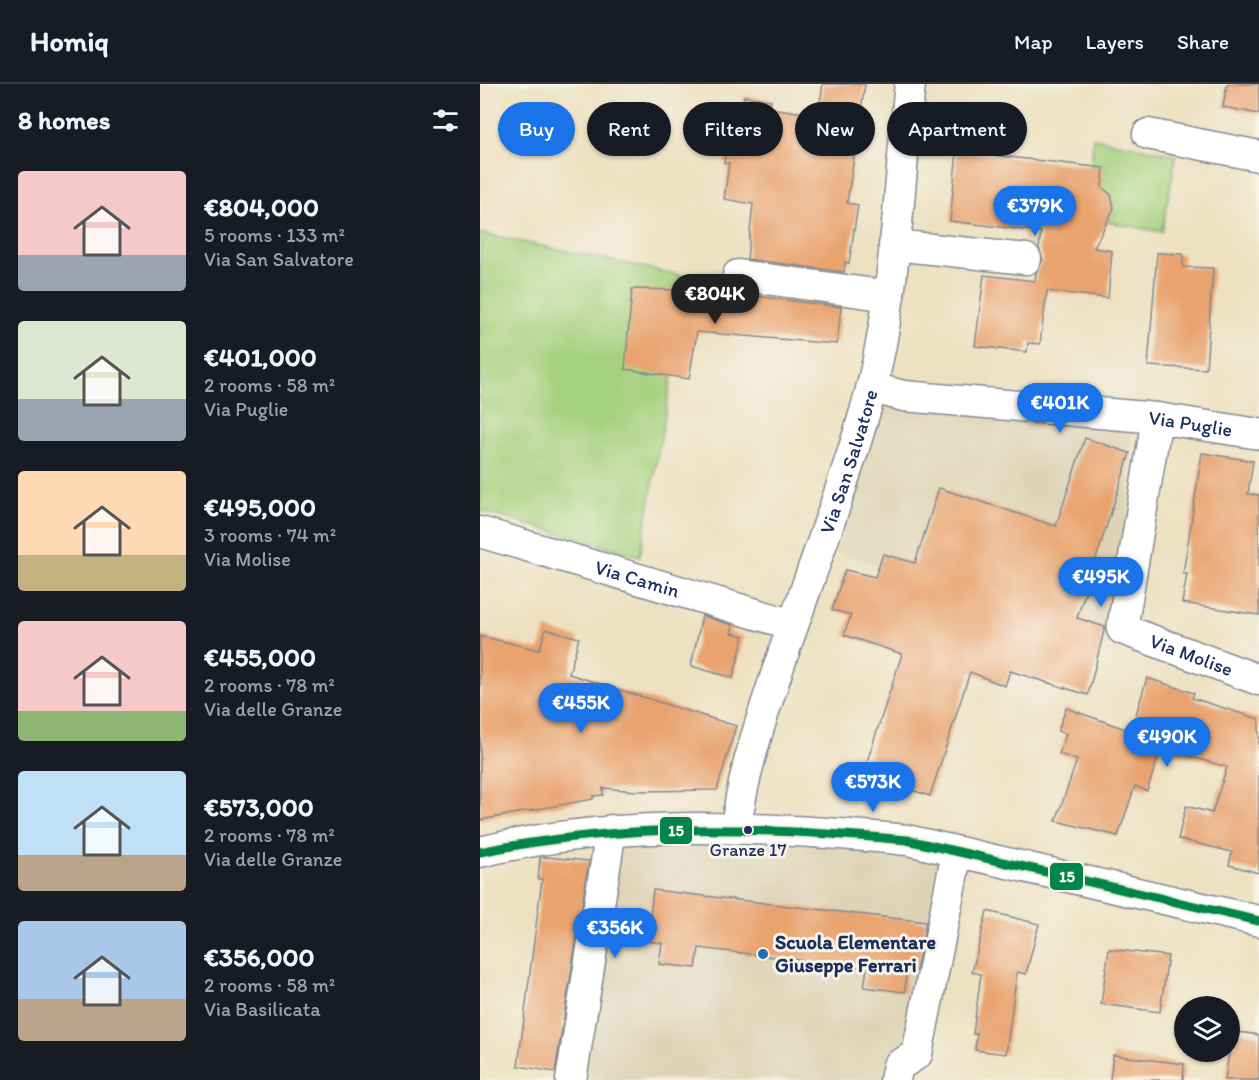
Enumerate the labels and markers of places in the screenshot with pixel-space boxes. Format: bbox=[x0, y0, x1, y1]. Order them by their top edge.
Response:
pin: €379K bbox=[993, 186, 1077, 237]
pin: €804K bbox=[673, 274, 757, 325]
pin: €401K bbox=[1018, 383, 1102, 434]
pin: €495K bbox=[1059, 557, 1143, 608]
pin: €455K bbox=[539, 683, 623, 734]
pin: €490K bbox=[1125, 717, 1209, 768]
pin: €573K bbox=[831, 762, 915, 813]
marker: Granze 17 bbox=[742, 824, 754, 836]
place label: Granze 17 bbox=[710, 839, 786, 861]
pin: €356K bbox=[573, 908, 657, 959]
place label: Scuola Elementare Giuseppe Ferrari bbox=[775, 930, 936, 978]
marker: Scuola Elementare Giuseppe Ferrari bbox=[756, 947, 770, 961]

